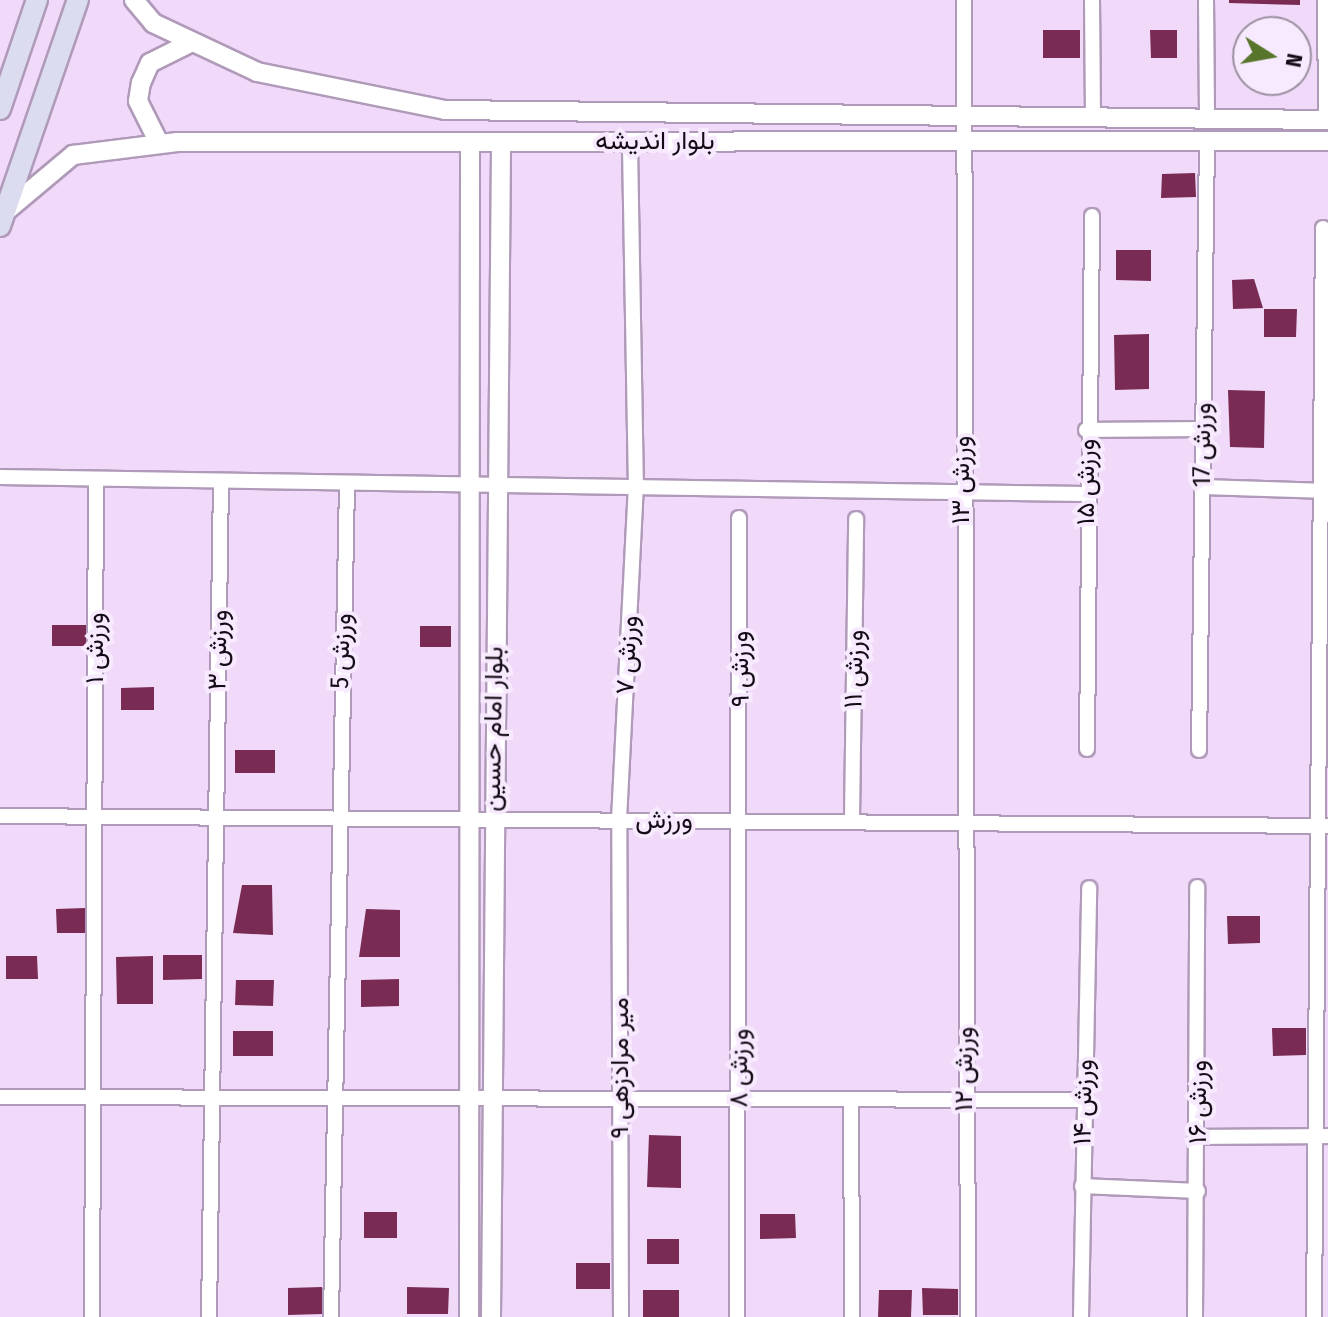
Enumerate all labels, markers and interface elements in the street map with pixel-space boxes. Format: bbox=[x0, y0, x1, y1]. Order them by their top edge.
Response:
north arrow bbox=[1232, 16, 1312, 96]
text: N bbox=[1280, 51, 1309, 69]
street label: بلوار اندیشه bbox=[595, 125, 715, 157]
street label: ورزش 17 bbox=[1186, 403, 1218, 487]
street label: ورزش ۱۳ bbox=[945, 436, 977, 524]
street label: ورزش ۱۵ bbox=[1070, 439, 1102, 525]
street label: ورزش ۳ bbox=[202, 609, 234, 691]
street label: ورزش ۱ bbox=[79, 612, 111, 684]
street label: ورزش 5 bbox=[324, 613, 358, 689]
street label: ورزش ۷ bbox=[609, 615, 645, 695]
street label: ورزش ۱۱ bbox=[838, 629, 870, 709]
street label: ورزش ۹ bbox=[724, 631, 756, 707]
street label: بلوار امام حسین bbox=[476, 646, 510, 812]
street label: ورزش bbox=[635, 804, 693, 836]
street label: میر مرادزهی ۹ bbox=[604, 997, 636, 1139]
street label: ورزش ۱۲ bbox=[948, 1027, 980, 1111]
street label: ورزش ۸ bbox=[723, 1028, 755, 1108]
street label: ورزش ۱۴ bbox=[1067, 1059, 1099, 1145]
street label: ورزش ۱۶ bbox=[1182, 1060, 1214, 1144]

